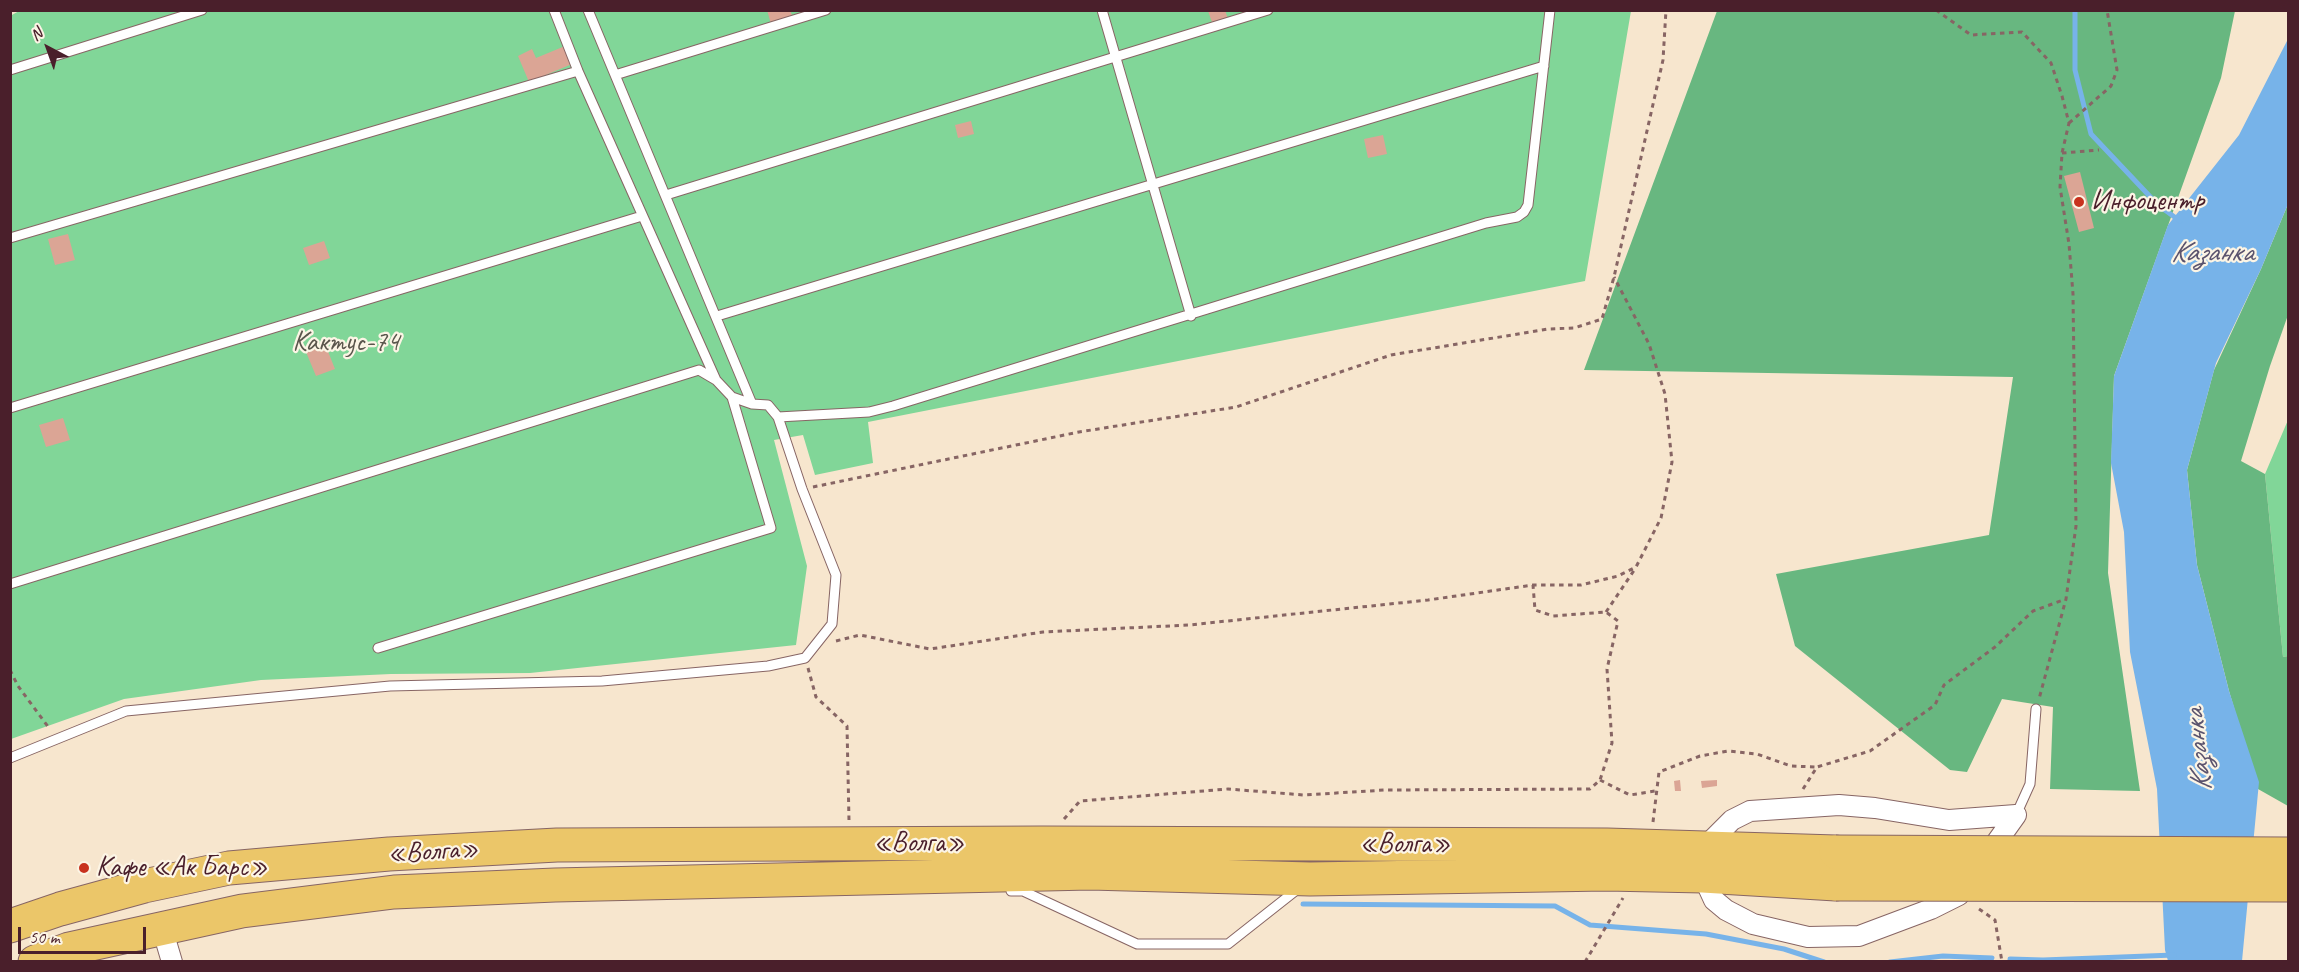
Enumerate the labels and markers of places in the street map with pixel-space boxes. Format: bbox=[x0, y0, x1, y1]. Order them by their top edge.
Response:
place label: Инфоцентр bbox=[2091, 185, 2204, 219]
marker: Инфоцентр bbox=[2072, 195, 2086, 209]
place label: Кафе «Ак Барс» bbox=[96, 851, 268, 885]
marker: Кафе «Ак Барс» bbox=[77, 861, 91, 875]

